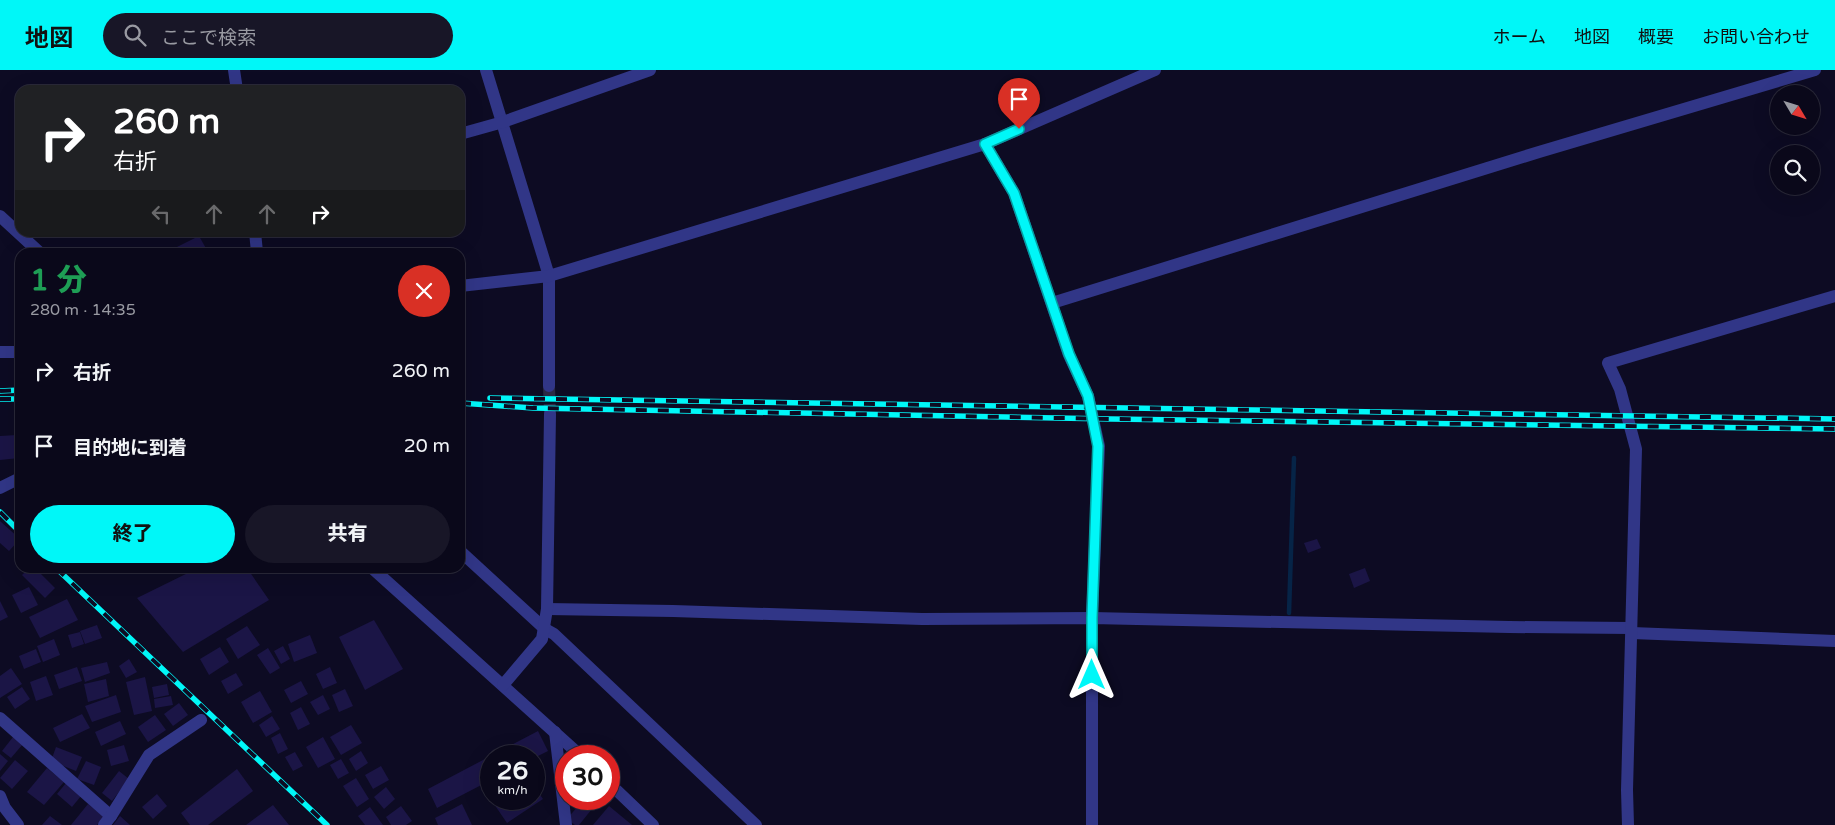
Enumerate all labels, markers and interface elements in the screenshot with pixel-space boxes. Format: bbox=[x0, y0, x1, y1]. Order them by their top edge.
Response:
search box bbox=[103, 13, 453, 58]
icon: search bbox=[121, 21, 149, 49]
text: 地図 bbox=[25, 24, 73, 53]
text: ホーム bbox=[1493, 26, 1546, 48]
text: 地図 bbox=[1574, 26, 1610, 48]
text: 概要 bbox=[1638, 26, 1674, 48]
text: お問い合わせ bbox=[1702, 26, 1810, 48]
text: ここで検索 bbox=[161, 27, 256, 49]
pin bbox=[998, 78, 1040, 129]
icon: arrive bbox=[1005, 85, 1033, 113]
north arrow bbox=[1770, 85, 1820, 135]
map controls bbox=[1770, 85, 1820, 195]
text: 260 m bbox=[113, 101, 220, 143]
icon: right bbox=[30, 105, 95, 170]
button: search bbox=[1770, 145, 1820, 195]
text: 右折 bbox=[113, 149, 157, 175]
icon: left bbox=[147, 200, 175, 228]
icon: ahead bbox=[200, 200, 228, 228]
icon: ahead bbox=[253, 200, 281, 228]
icon: right bbox=[306, 200, 334, 228]
text: 1 分 bbox=[30, 262, 87, 299]
button: close bbox=[398, 265, 450, 317]
text: 280 m · 14:35 bbox=[30, 300, 136, 320]
icon: right bbox=[30, 357, 58, 385]
text: 260 m bbox=[392, 360, 450, 382]
text: 右折 bbox=[73, 362, 111, 384]
icon: arrive bbox=[30, 432, 58, 460]
text: 20 m bbox=[404, 435, 450, 457]
text: 目的地に到着 bbox=[73, 437, 187, 459]
button: 終了 bbox=[30, 505, 235, 563]
button: 共有 bbox=[245, 505, 450, 563]
position arrow bbox=[1065, 648, 1117, 700]
speed limit sign: 30 bbox=[555, 745, 620, 810]
text: 26 bbox=[497, 756, 528, 786]
text: km/h bbox=[497, 783, 528, 797]

